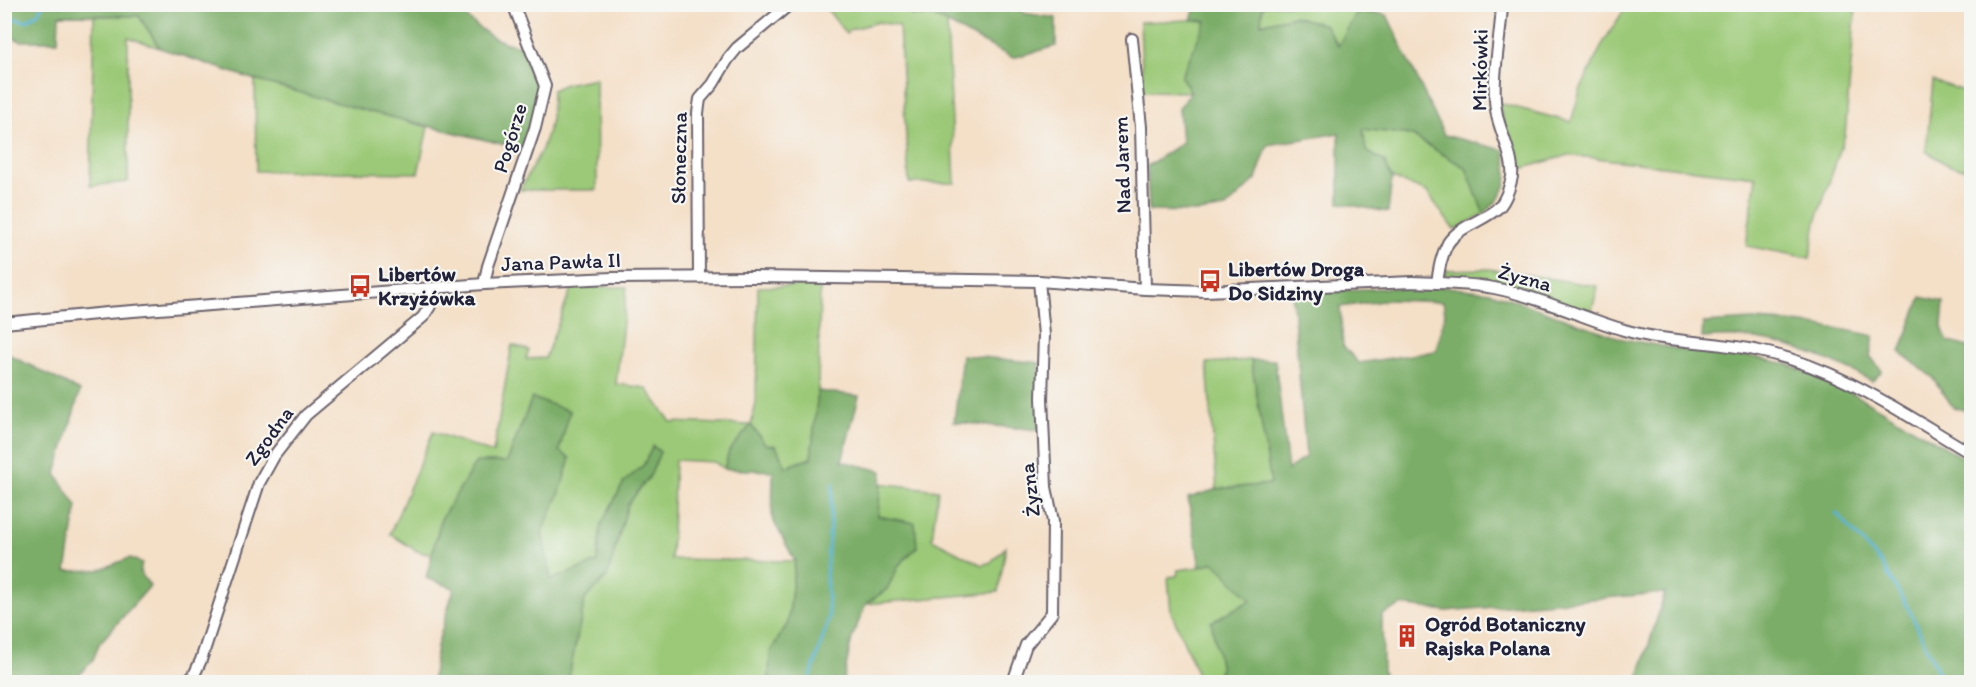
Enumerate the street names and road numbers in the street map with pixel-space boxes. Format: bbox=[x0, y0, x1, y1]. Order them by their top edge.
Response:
street label: Mirkówki bbox=[1466, 29, 1493, 111]
street label: Pogórze bbox=[487, 100, 532, 176]
street label: Słoneczna bbox=[665, 111, 692, 204]
street label: Nad Jarem bbox=[1107, 116, 1136, 214]
street label: Jana Pawła II bbox=[501, 247, 621, 276]
street label: Żyzna bbox=[1496, 258, 1555, 297]
street label: Zgodna bbox=[239, 401, 298, 470]
street label: Żyzna bbox=[1014, 462, 1045, 518]

